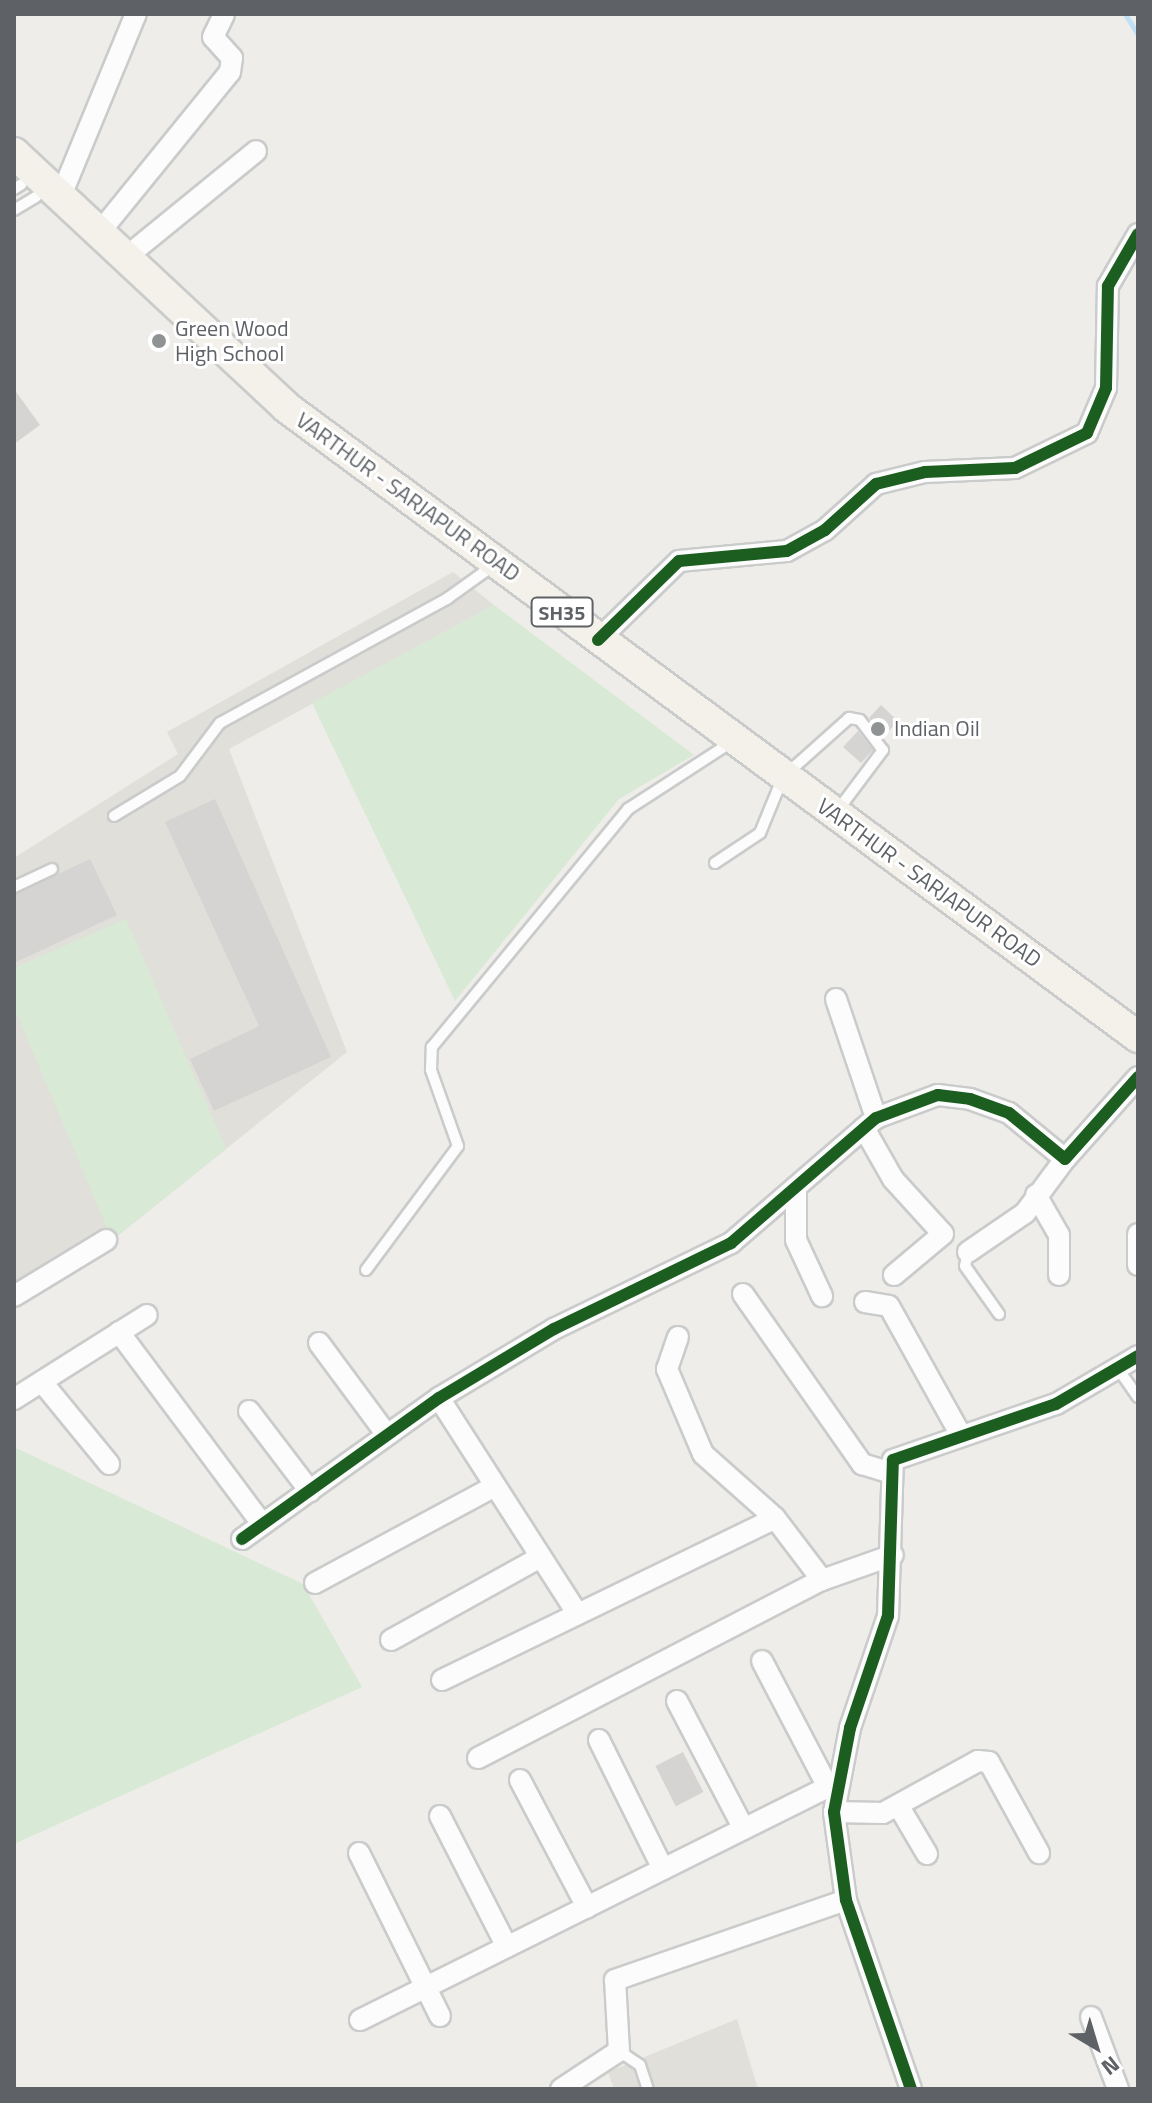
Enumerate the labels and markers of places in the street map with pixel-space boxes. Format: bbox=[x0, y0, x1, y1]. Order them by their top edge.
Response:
place label: Green Wood High School bbox=[175, 315, 289, 366]
marker: Green Wood High School bbox=[150, 332, 168, 350]
place label: Indian Oil bbox=[894, 716, 980, 742]
marker: Indian Oil bbox=[869, 720, 887, 738]

